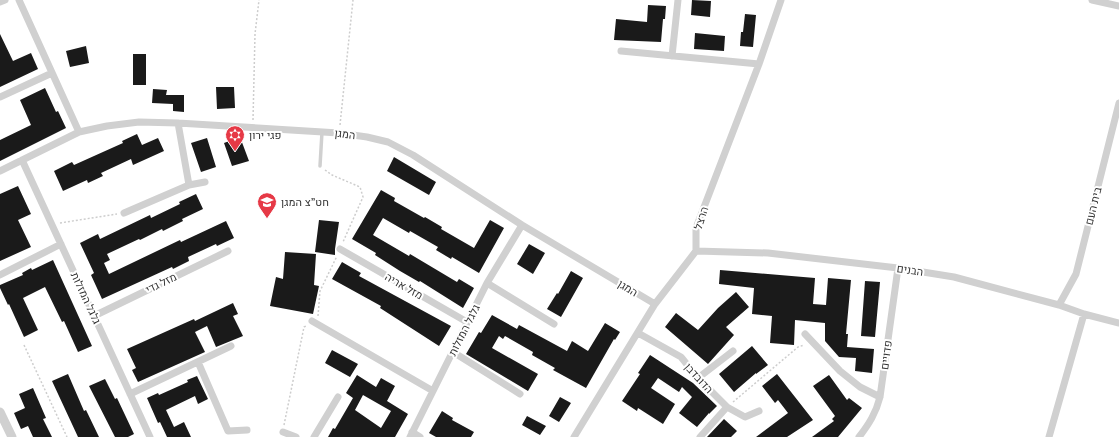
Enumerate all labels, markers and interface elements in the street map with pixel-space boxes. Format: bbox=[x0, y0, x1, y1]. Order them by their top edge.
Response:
synagogue icon: פגי ירון bbox=[224, 124, 246, 152]
street label: המגן bbox=[334, 126, 356, 142]
place label: פגי ירון bbox=[249, 128, 281, 142]
street label: בית העם bbox=[1082, 185, 1105, 226]
school or university icon: חט"צ המגן bbox=[256, 191, 278, 219]
place label: חט"צ המגן bbox=[281, 195, 329, 209]
street label: הרצל bbox=[691, 205, 711, 231]
street label: הבנים bbox=[896, 261, 924, 279]
street label: גלגל המזלות bbox=[68, 270, 104, 326]
street label: מזל גדי bbox=[143, 270, 179, 296]
street label: מזל אריה bbox=[382, 270, 426, 302]
street label: המגן bbox=[615, 277, 641, 299]
street label: גלגל המזלות bbox=[445, 302, 483, 358]
street label: פדויים bbox=[877, 339, 895, 371]
street label: הדובדבן bbox=[682, 360, 716, 396]

